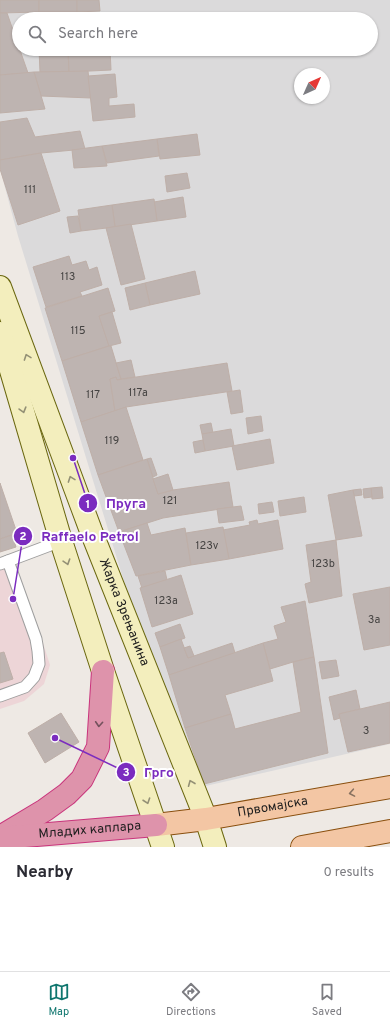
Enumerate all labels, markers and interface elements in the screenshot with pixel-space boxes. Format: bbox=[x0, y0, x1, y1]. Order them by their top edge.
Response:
search box bbox=[12, 12, 378, 56]
icon: search bbox=[26, 23, 48, 45]
text: Search here bbox=[58, 25, 138, 44]
north arrow bbox=[294, 68, 330, 104]
house number: 111 bbox=[24, 183, 36, 197]
house number: 113 bbox=[61, 270, 75, 284]
house number: 115 bbox=[70, 324, 86, 338]
one-way arrow bbox=[23, 353, 31, 360]
house number: 117a bbox=[128, 386, 148, 400]
house number: 117 bbox=[86, 388, 100, 402]
one-way arrow bbox=[18, 407, 27, 414]
house number: 119 bbox=[105, 434, 119, 448]
one-way arrow bbox=[68, 475, 76, 482]
callout: Пруга bbox=[78, 490, 154, 516]
house number: 121 bbox=[163, 494, 177, 508]
text: Пруга bbox=[106, 496, 146, 513]
text: 1 bbox=[86, 497, 90, 513]
callout: Raffaelo Petrol bbox=[13, 523, 147, 549]
text: 2 bbox=[19, 529, 27, 545]
text: Raffaelo Petrol bbox=[41, 529, 139, 546]
house number: 123v bbox=[196, 539, 219, 553]
street label: Жарка Зрењанина bbox=[95, 556, 152, 669]
house number: 123b bbox=[311, 557, 335, 571]
one-way arrow bbox=[63, 558, 71, 565]
house number: 123a bbox=[154, 594, 178, 608]
house number: 3a bbox=[368, 613, 380, 627]
one-way arrow bbox=[95, 721, 104, 727]
house number: 3 bbox=[363, 724, 369, 738]
callout: Грго bbox=[116, 759, 182, 785]
text: 3 bbox=[122, 765, 130, 781]
text: Грго bbox=[144, 765, 174, 782]
one-way arrow bbox=[188, 779, 196, 786]
one-way arrow bbox=[349, 789, 355, 797]
street label: Првомајска bbox=[236, 793, 309, 821]
one-way arrow bbox=[142, 797, 151, 804]
street label: Младих каплара bbox=[38, 818, 142, 843]
text: Nearby bbox=[16, 862, 73, 884]
text: 0 results bbox=[323, 865, 374, 881]
tab: Map bbox=[48, 981, 70, 1019]
tab: Directions bbox=[166, 981, 216, 1019]
tab: Saved bbox=[312, 981, 342, 1019]

